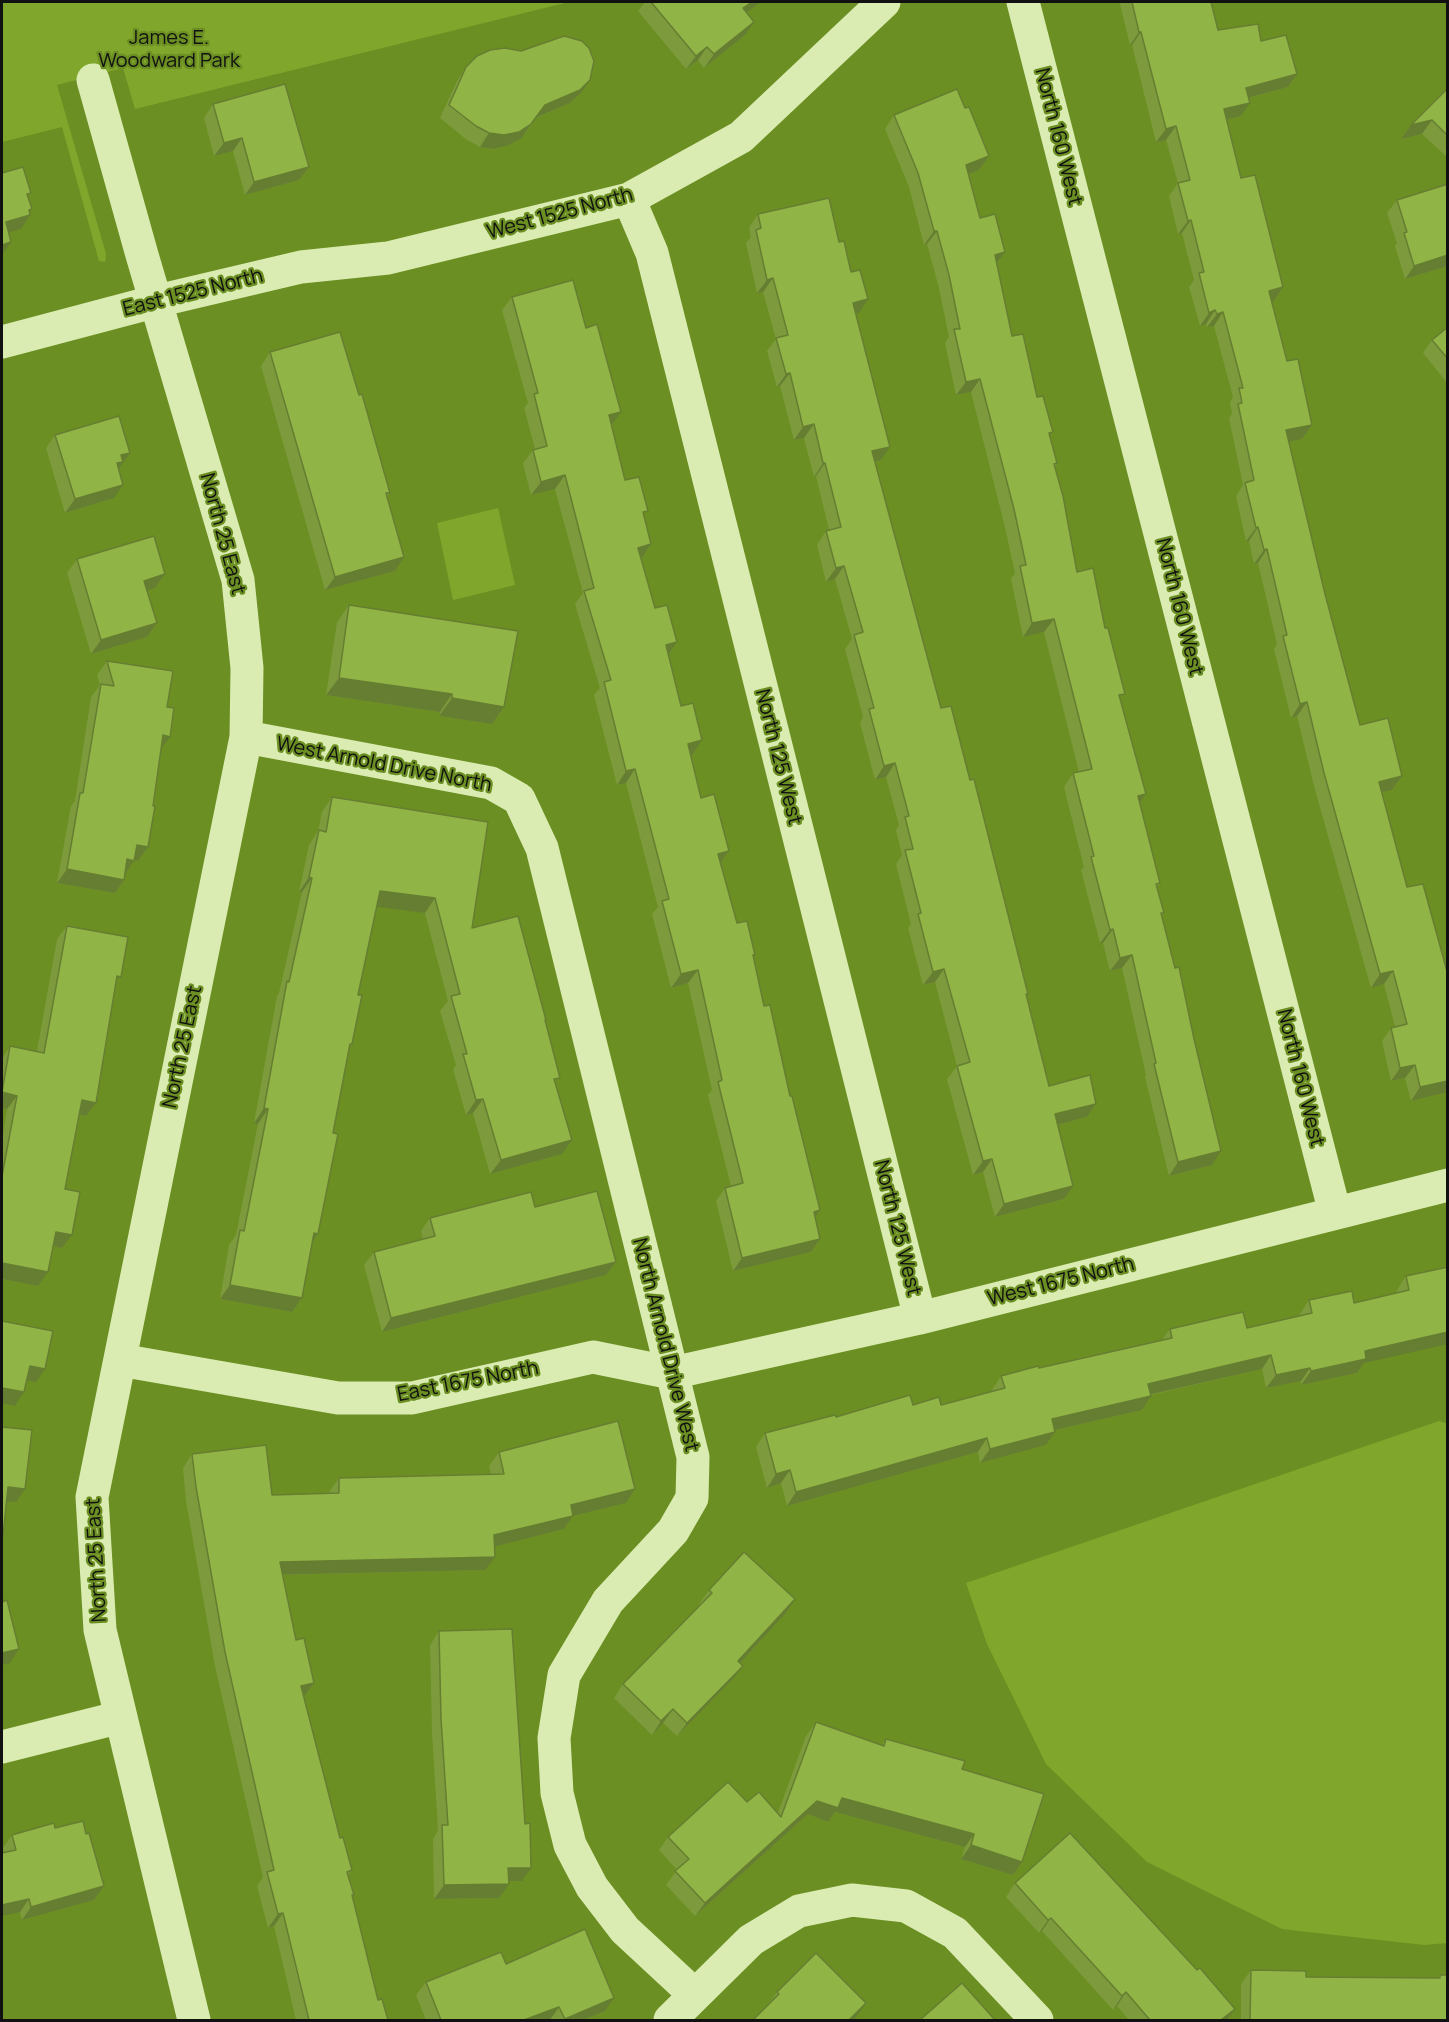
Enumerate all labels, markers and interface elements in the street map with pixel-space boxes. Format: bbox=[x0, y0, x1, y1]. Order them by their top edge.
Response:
park label: James E. Woodward Park bbox=[98, 26, 240, 73]
street label: North 160 West bbox=[1029, 66, 1087, 208]
street label: West 1525 North bbox=[484, 183, 636, 245]
street label: East 1525 North bbox=[121, 264, 265, 322]
street label: North 25 East bbox=[194, 471, 250, 597]
street label: North 160 West bbox=[1150, 536, 1208, 678]
street label: North 125 West bbox=[750, 687, 806, 827]
street label: West Arnold Drive North bbox=[274, 732, 494, 798]
street label: North 25 East bbox=[158, 984, 208, 1110]
street label: North 160 West bbox=[1271, 1007, 1329, 1149]
street label: North 125 West bbox=[869, 1158, 925, 1298]
street label: North Arnold Drive West bbox=[627, 1236, 703, 1454]
street label: West 1675 North bbox=[985, 1252, 1137, 1312]
street label: East 1675 North bbox=[395, 1357, 541, 1407]
street label: North 25 East bbox=[82, 1497, 112, 1623]

